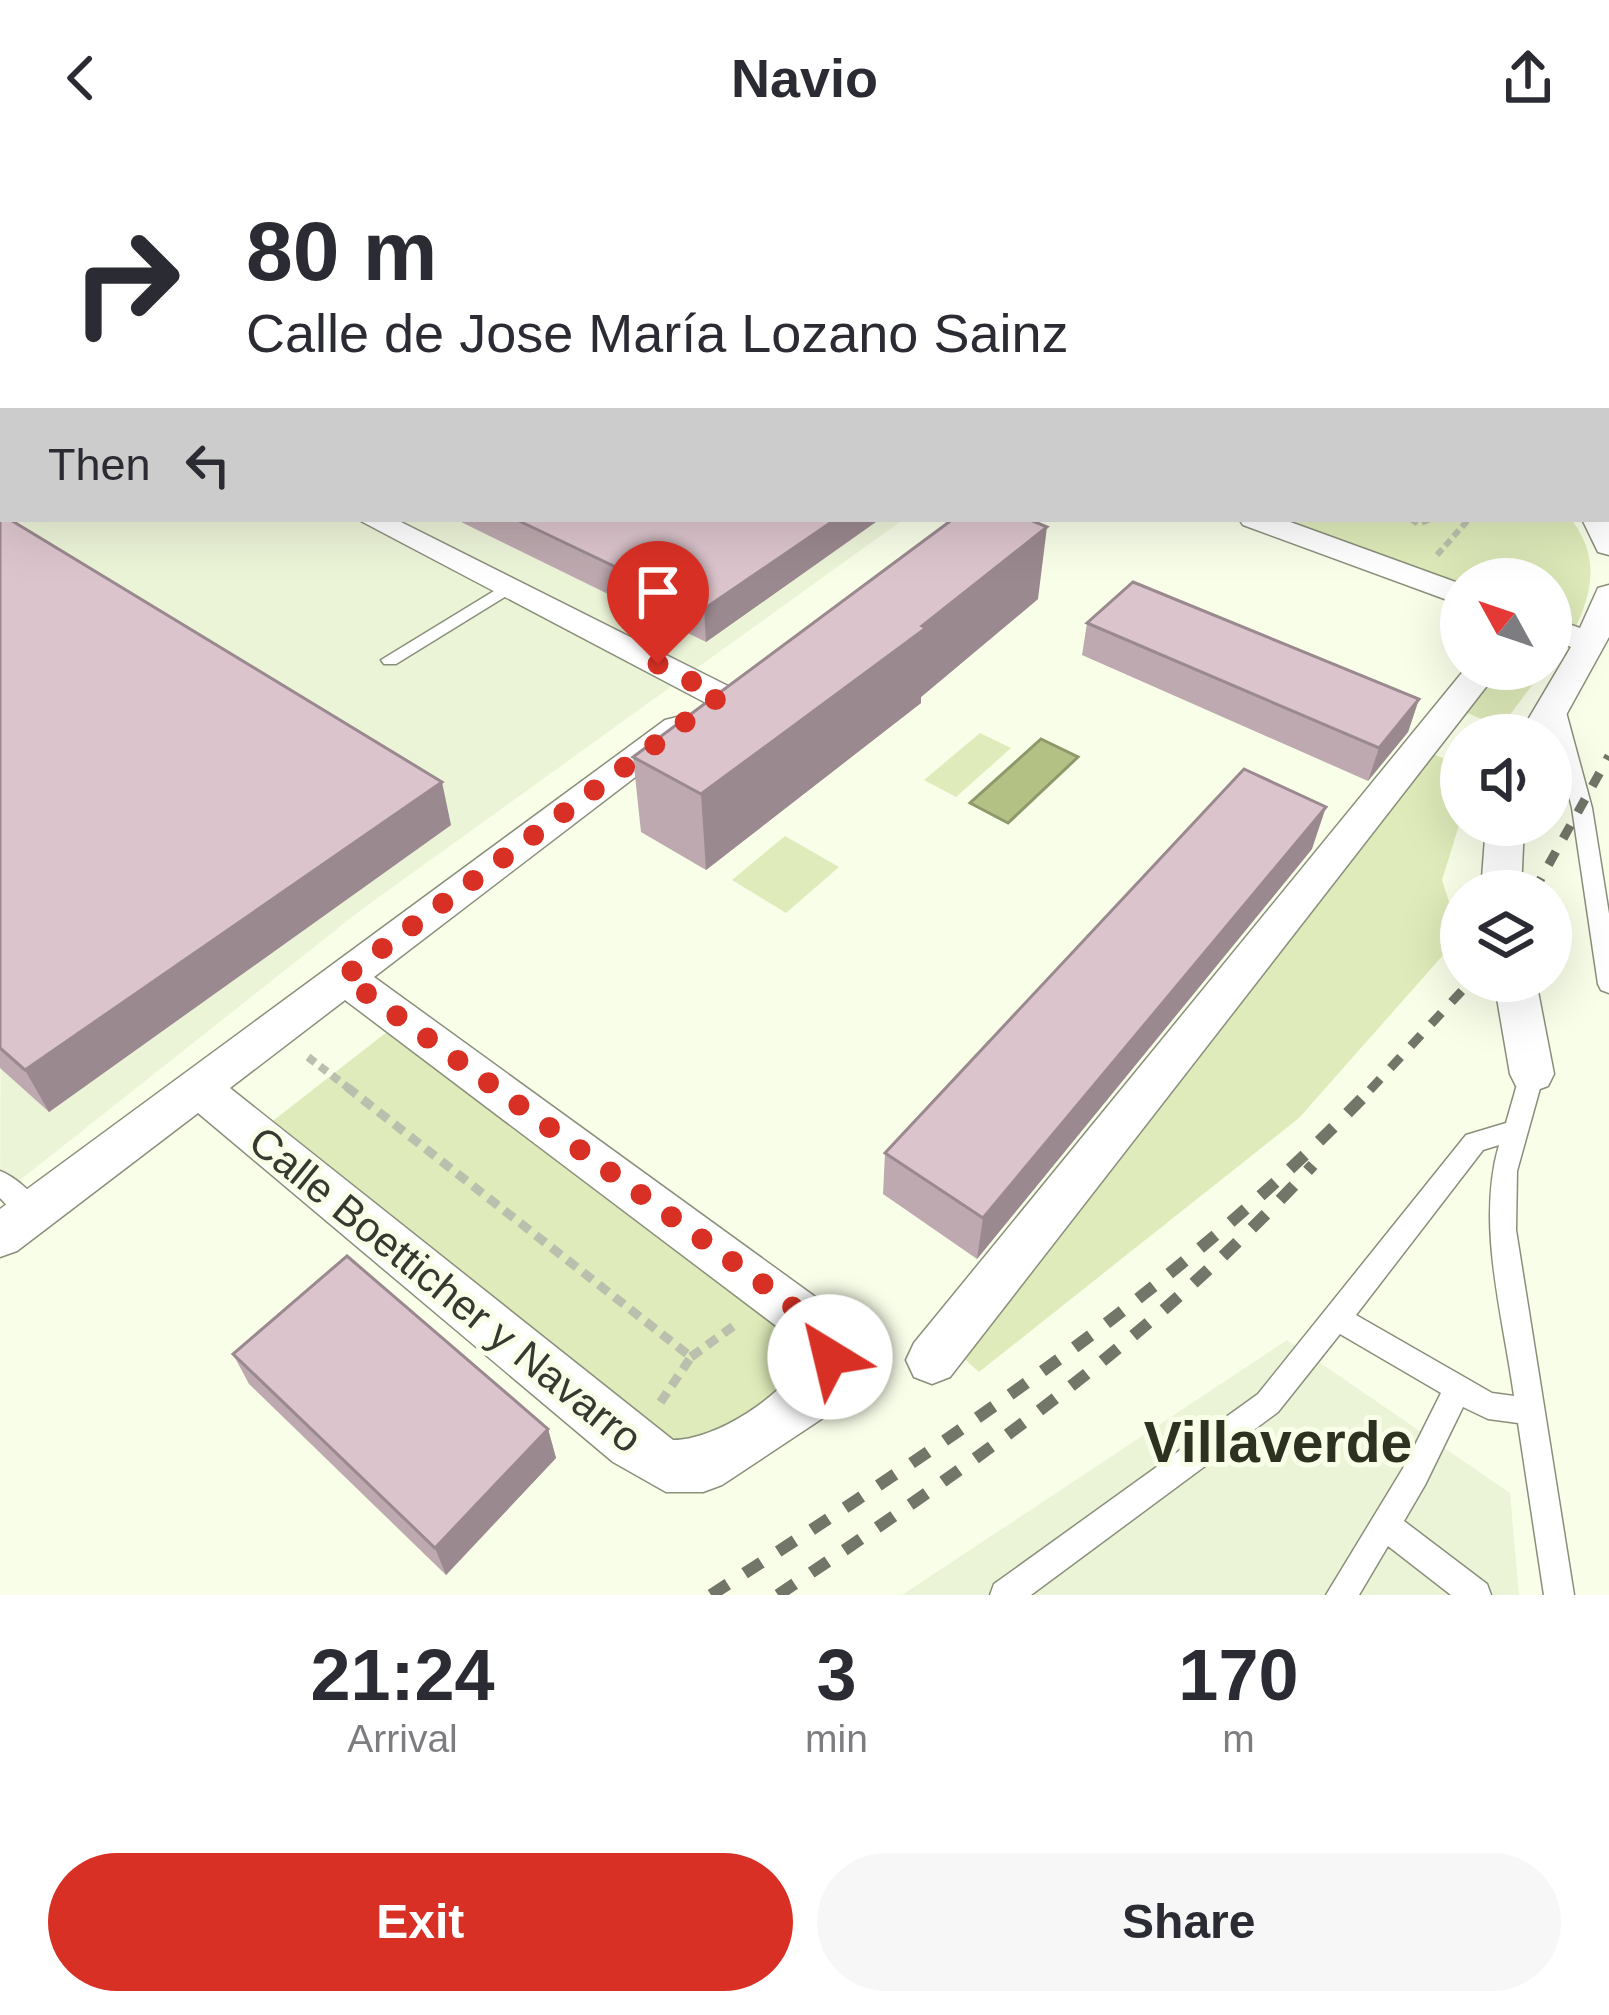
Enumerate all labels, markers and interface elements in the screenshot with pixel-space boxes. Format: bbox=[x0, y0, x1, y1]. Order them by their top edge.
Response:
icon: back bbox=[48, 45, 114, 111]
icon: share bbox=[1495, 45, 1561, 111]
text: Navio bbox=[731, 48, 878, 108]
icon: right bbox=[48, 204, 204, 360]
text: 80 m bbox=[246, 204, 437, 298]
text: Calle de Jose María Lozano Sainz bbox=[246, 303, 1068, 363]
icon: left bbox=[175, 432, 241, 498]
text: Then bbox=[48, 439, 151, 490]
pin bbox=[607, 541, 709, 664]
north arrow bbox=[1440, 558, 1572, 690]
map controls bbox=[1440, 558, 1572, 1002]
icon: arrive bbox=[625, 559, 691, 625]
button: sound bbox=[1440, 714, 1572, 846]
button: layers bbox=[1440, 870, 1572, 1002]
street label: Calle Boetticher y Navarro bbox=[240, 1117, 651, 1462]
position arrow bbox=[767, 1294, 893, 1420]
district label: Villaverde bbox=[1144, 1410, 1412, 1474]
text: 21:24 bbox=[310, 1635, 495, 1715]
text: 3 bbox=[816, 1635, 857, 1715]
text: 170 bbox=[1178, 1635, 1299, 1715]
text: Arrival bbox=[347, 1717, 458, 1760]
text: min bbox=[805, 1717, 868, 1760]
text: m bbox=[1222, 1717, 1255, 1760]
button: Exit bbox=[48, 1853, 793, 1991]
button: Share bbox=[817, 1853, 1561, 1991]

